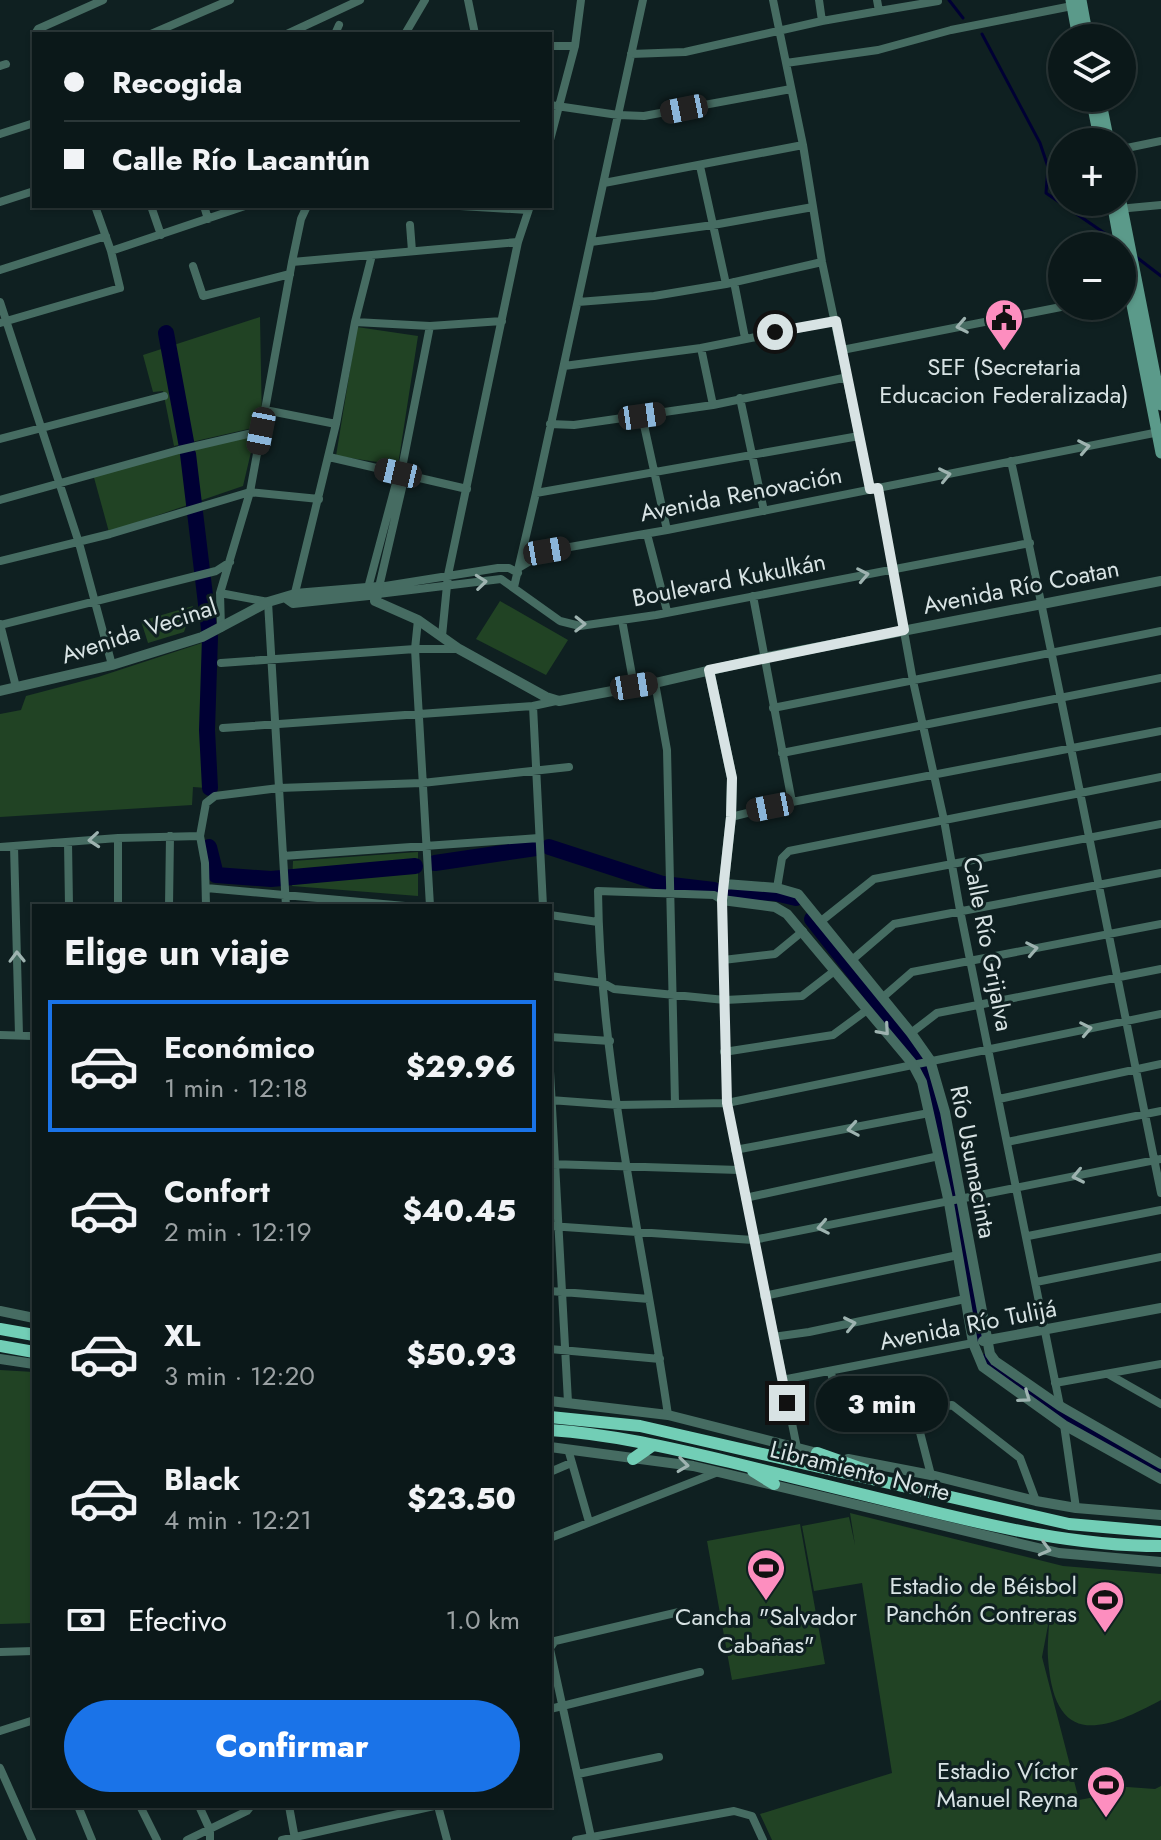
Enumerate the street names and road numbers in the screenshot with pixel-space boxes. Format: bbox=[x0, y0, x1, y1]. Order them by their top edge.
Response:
street label: Avenida Renovación bbox=[637, 457, 845, 530]
street label: Boulevard Kukulkán bbox=[629, 544, 829, 615]
street label: Avenida Río Coatan bbox=[920, 550, 1122, 623]
street label: Avenida Vecinal bbox=[56, 589, 221, 672]
street label: Calle Río Grijalva bbox=[954, 854, 1023, 1034]
street label: Río Usumacinta bbox=[942, 1082, 1005, 1241]
street label: Avenida Río Tulijá bbox=[876, 1290, 1059, 1359]
street label: Libramiento Norte bbox=[766, 1431, 954, 1510]

